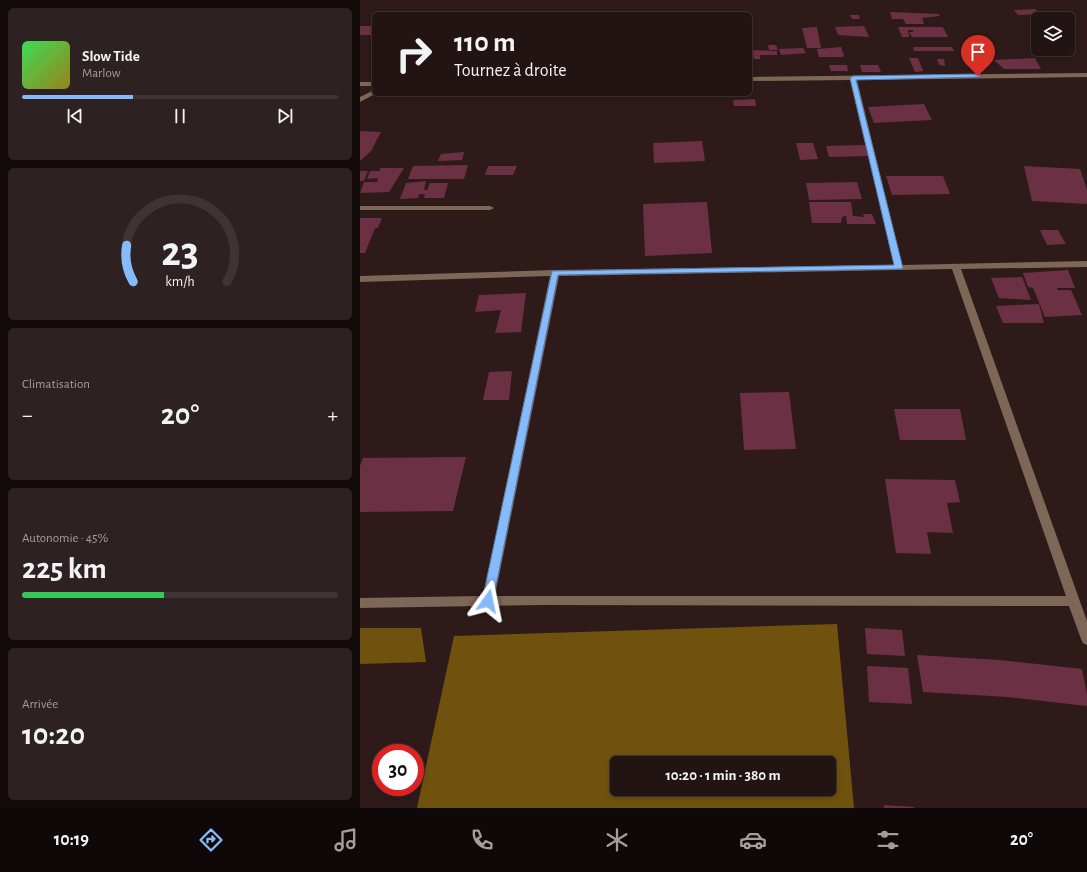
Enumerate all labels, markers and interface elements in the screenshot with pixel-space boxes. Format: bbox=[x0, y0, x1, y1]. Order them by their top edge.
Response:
map controls bbox=[1031, 12, 1075, 56]
button: layers bbox=[1031, 12, 1075, 56]
icon: right bbox=[388, 28, 440, 80]
text: 110 m bbox=[454, 29, 516, 57]
pin bbox=[961, 35, 995, 76]
icon: arrive bbox=[967, 41, 989, 63]
text: Slow Tide bbox=[82, 49, 140, 64]
text: Tournez à droite bbox=[454, 62, 567, 80]
text: Marlow bbox=[82, 67, 120, 80]
icon: previous bbox=[64, 105, 86, 127]
icon: pause bbox=[169, 105, 191, 127]
icon: next bbox=[274, 105, 296, 127]
text: 23 bbox=[161, 232, 199, 273]
text: km/h bbox=[165, 275, 195, 289]
text: Climatisation bbox=[22, 378, 90, 391]
text: 20° bbox=[161, 400, 199, 430]
text: − bbox=[22, 404, 33, 426]
text: + bbox=[327, 404, 338, 426]
text: Autonomie · 45% bbox=[22, 532, 108, 545]
text: 225 km bbox=[22, 554, 107, 584]
position arrow bbox=[467, 580, 509, 622]
text: Arrivée bbox=[22, 698, 58, 711]
text: 10:20 bbox=[22, 720, 85, 750]
speed limit sign: 30 bbox=[372, 744, 424, 796]
text: 10:20 · 1 min · 380 m bbox=[665, 768, 781, 783]
icon: directions bbox=[197, 826, 225, 854]
icon: music bbox=[332, 826, 360, 854]
icon: phone bbox=[468, 826, 496, 854]
icon: climate bbox=[603, 826, 631, 854]
icon: car bbox=[739, 826, 767, 854]
icon: filters bbox=[874, 826, 902, 854]
text: 10:19 bbox=[54, 831, 89, 849]
text: 20° bbox=[1010, 831, 1033, 849]

